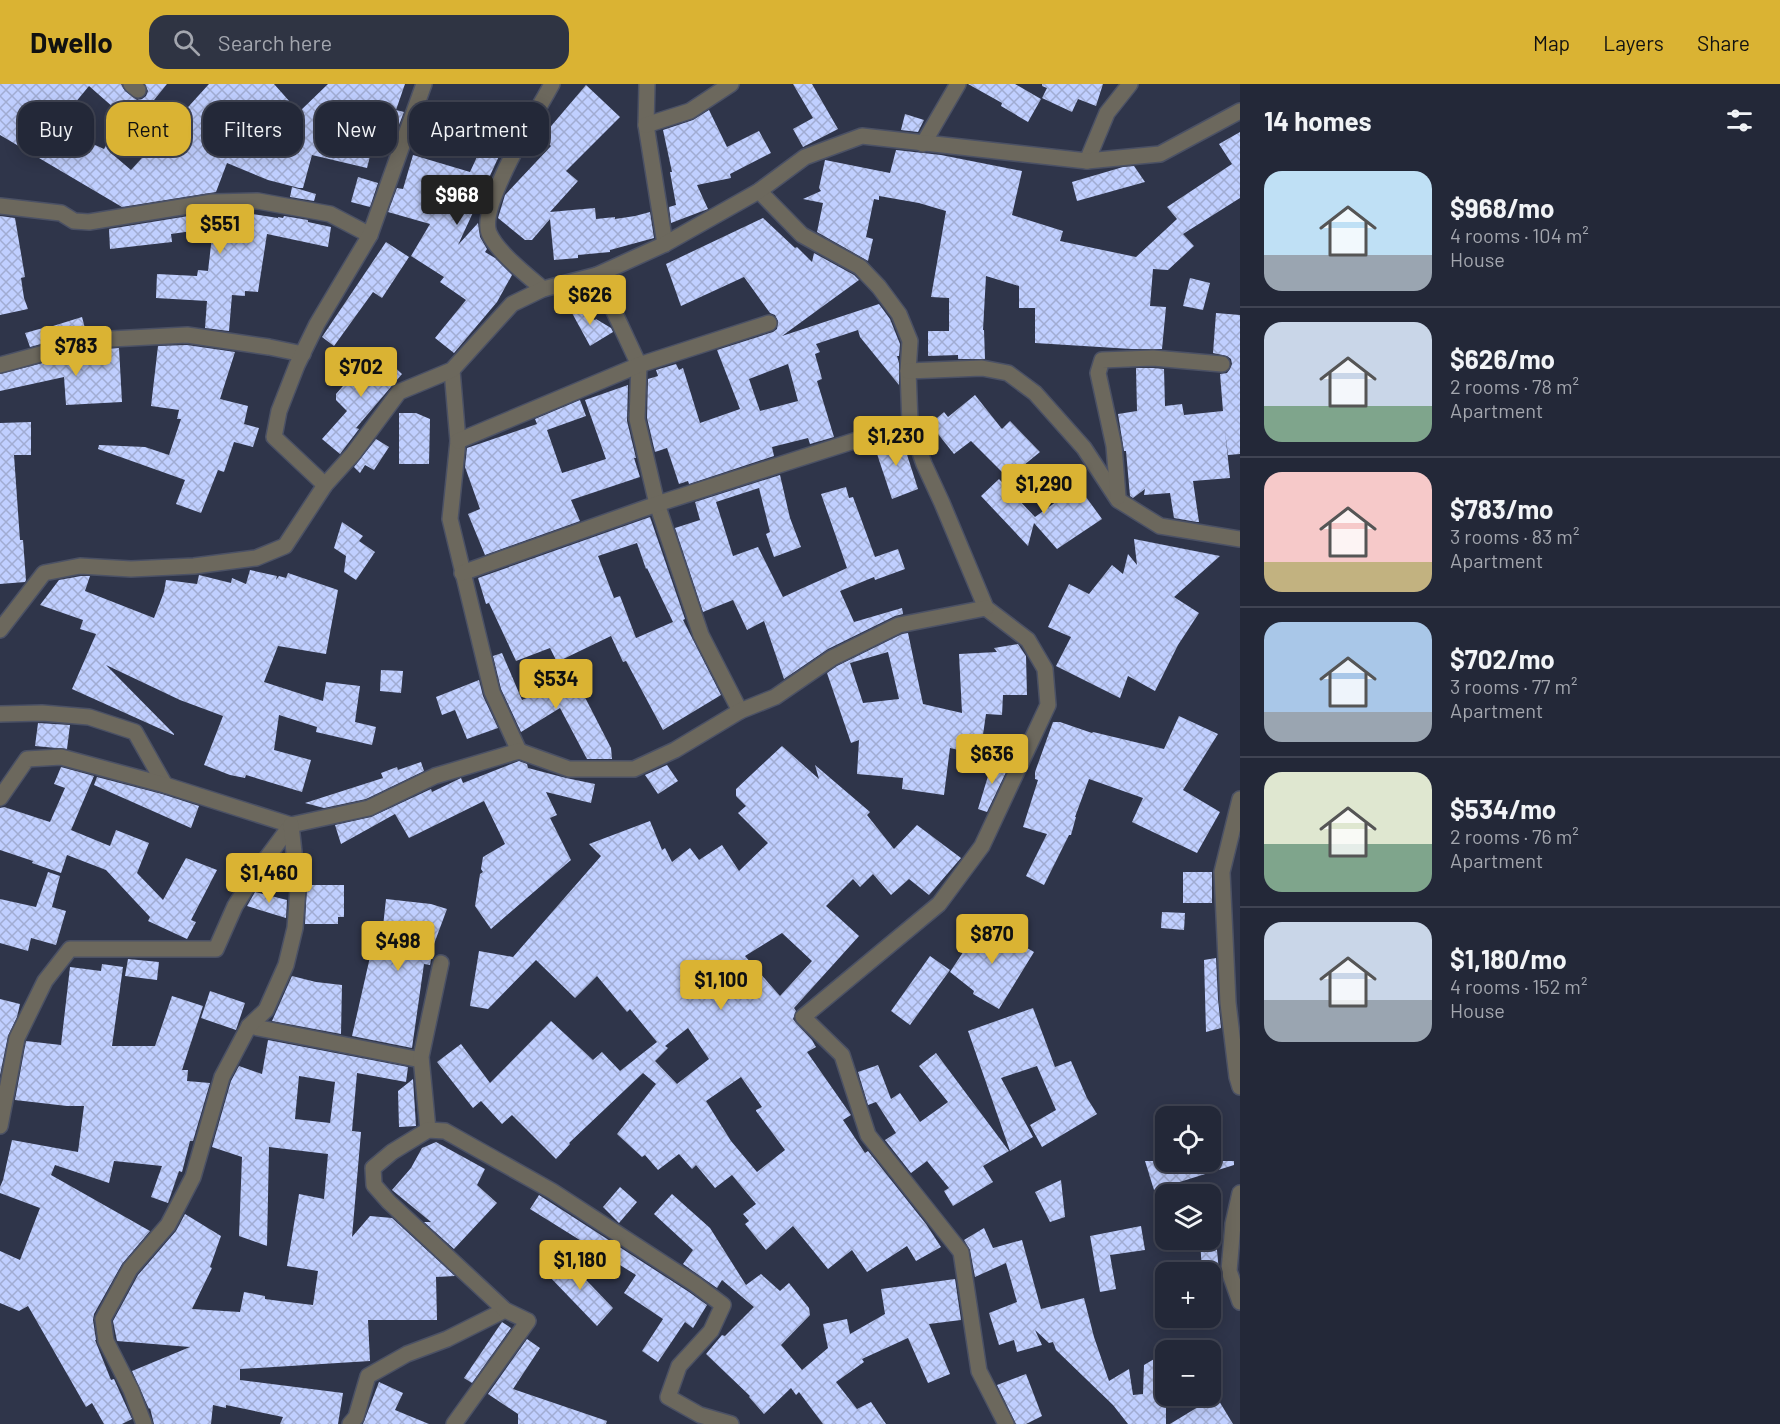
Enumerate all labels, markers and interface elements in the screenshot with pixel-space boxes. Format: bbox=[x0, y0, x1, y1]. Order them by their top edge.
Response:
search box bbox=[149, 15, 569, 69]
text: Dwello bbox=[30, 25, 113, 59]
icon: search bbox=[170, 26, 203, 59]
text: Search here bbox=[218, 29, 332, 55]
text: Map bbox=[1533, 30, 1570, 55]
text: Layers bbox=[1603, 30, 1664, 55]
text: Share bbox=[1697, 30, 1750, 55]
chip: Buy bbox=[18, 102, 94, 156]
chip: Rent bbox=[106, 102, 191, 156]
chip: Filters bbox=[203, 102, 303, 156]
chip: New bbox=[315, 102, 397, 156]
chip: Apartment bbox=[409, 102, 549, 156]
icon: filters bbox=[1723, 104, 1756, 137]
text: 14 homes bbox=[1264, 105, 1371, 136]
pin: $968 bbox=[421, 175, 493, 226]
text: $968 bbox=[435, 182, 479, 206]
text: $968/mo bbox=[1450, 192, 1554, 223]
icon: home bbox=[1312, 195, 1384, 267]
pin: $551 bbox=[184, 204, 256, 255]
text: $551 bbox=[200, 211, 240, 235]
text: 4 rooms · 104 m² bbox=[1450, 223, 1589, 247]
text: House bbox=[1450, 247, 1505, 271]
pin: $626 bbox=[554, 275, 626, 326]
text: $626 bbox=[568, 282, 612, 306]
pin: $783 bbox=[40, 326, 112, 377]
text: $783 bbox=[55, 333, 97, 357]
text: $626/mo bbox=[1450, 343, 1555, 374]
icon: home bbox=[1312, 346, 1384, 418]
pin: $702 bbox=[325, 347, 397, 398]
text: $702 bbox=[339, 354, 383, 378]
text: 2 rooms · 78 m² bbox=[1450, 374, 1579, 398]
text: Apartment bbox=[1450, 398, 1543, 422]
pin: $1,230 bbox=[847, 416, 945, 467]
text: $1,230 bbox=[868, 423, 924, 447]
pin: $1,290 bbox=[995, 464, 1093, 515]
text: $1,290 bbox=[1015, 471, 1073, 495]
text: $783/mo bbox=[1450, 493, 1554, 524]
icon: home bbox=[1312, 496, 1384, 568]
text: 3 rooms · 83 m² bbox=[1450, 524, 1579, 548]
text: Apartment bbox=[1450, 548, 1543, 572]
text: $702/mo bbox=[1450, 643, 1555, 674]
icon: home bbox=[1312, 646, 1384, 718]
pin: $534 bbox=[520, 659, 592, 710]
text: $534 bbox=[533, 666, 579, 690]
text: 3 rooms · 77 m² bbox=[1450, 674, 1578, 698]
text: Apartment bbox=[1450, 698, 1543, 722]
pin: $636 bbox=[956, 734, 1028, 785]
text: $636 bbox=[970, 741, 1014, 765]
text: $534/mo bbox=[1450, 793, 1556, 824]
icon: home bbox=[1312, 796, 1384, 868]
text: 2 rooms · 76 m² bbox=[1450, 824, 1579, 848]
text: Apartment bbox=[1450, 848, 1543, 872]
pin: $1,460 bbox=[220, 853, 318, 904]
text: $1,460 bbox=[240, 860, 298, 884]
pin: $870 bbox=[956, 914, 1028, 965]
pin: $498 bbox=[362, 921, 434, 972]
text: $870 bbox=[970, 921, 1014, 945]
text: $498 bbox=[376, 928, 420, 952]
text: $1,180/mo bbox=[1450, 943, 1567, 974]
icon: home bbox=[1312, 946, 1384, 1018]
pin: $1,100 bbox=[672, 960, 770, 1011]
text: $1,100 bbox=[694, 967, 748, 991]
text: 4 rooms · 152 m² bbox=[1450, 974, 1587, 998]
text: House bbox=[1450, 998, 1505, 1022]
map controls bbox=[1155, 1106, 1221, 1406]
button: locate bbox=[1155, 1106, 1221, 1172]
button: layers bbox=[1155, 1184, 1221, 1250]
pin: $1,180 bbox=[531, 1240, 629, 1291]
text: $1,180 bbox=[553, 1247, 607, 1271]
button: + bbox=[1155, 1262, 1221, 1328]
button: − bbox=[1155, 1340, 1221, 1406]

